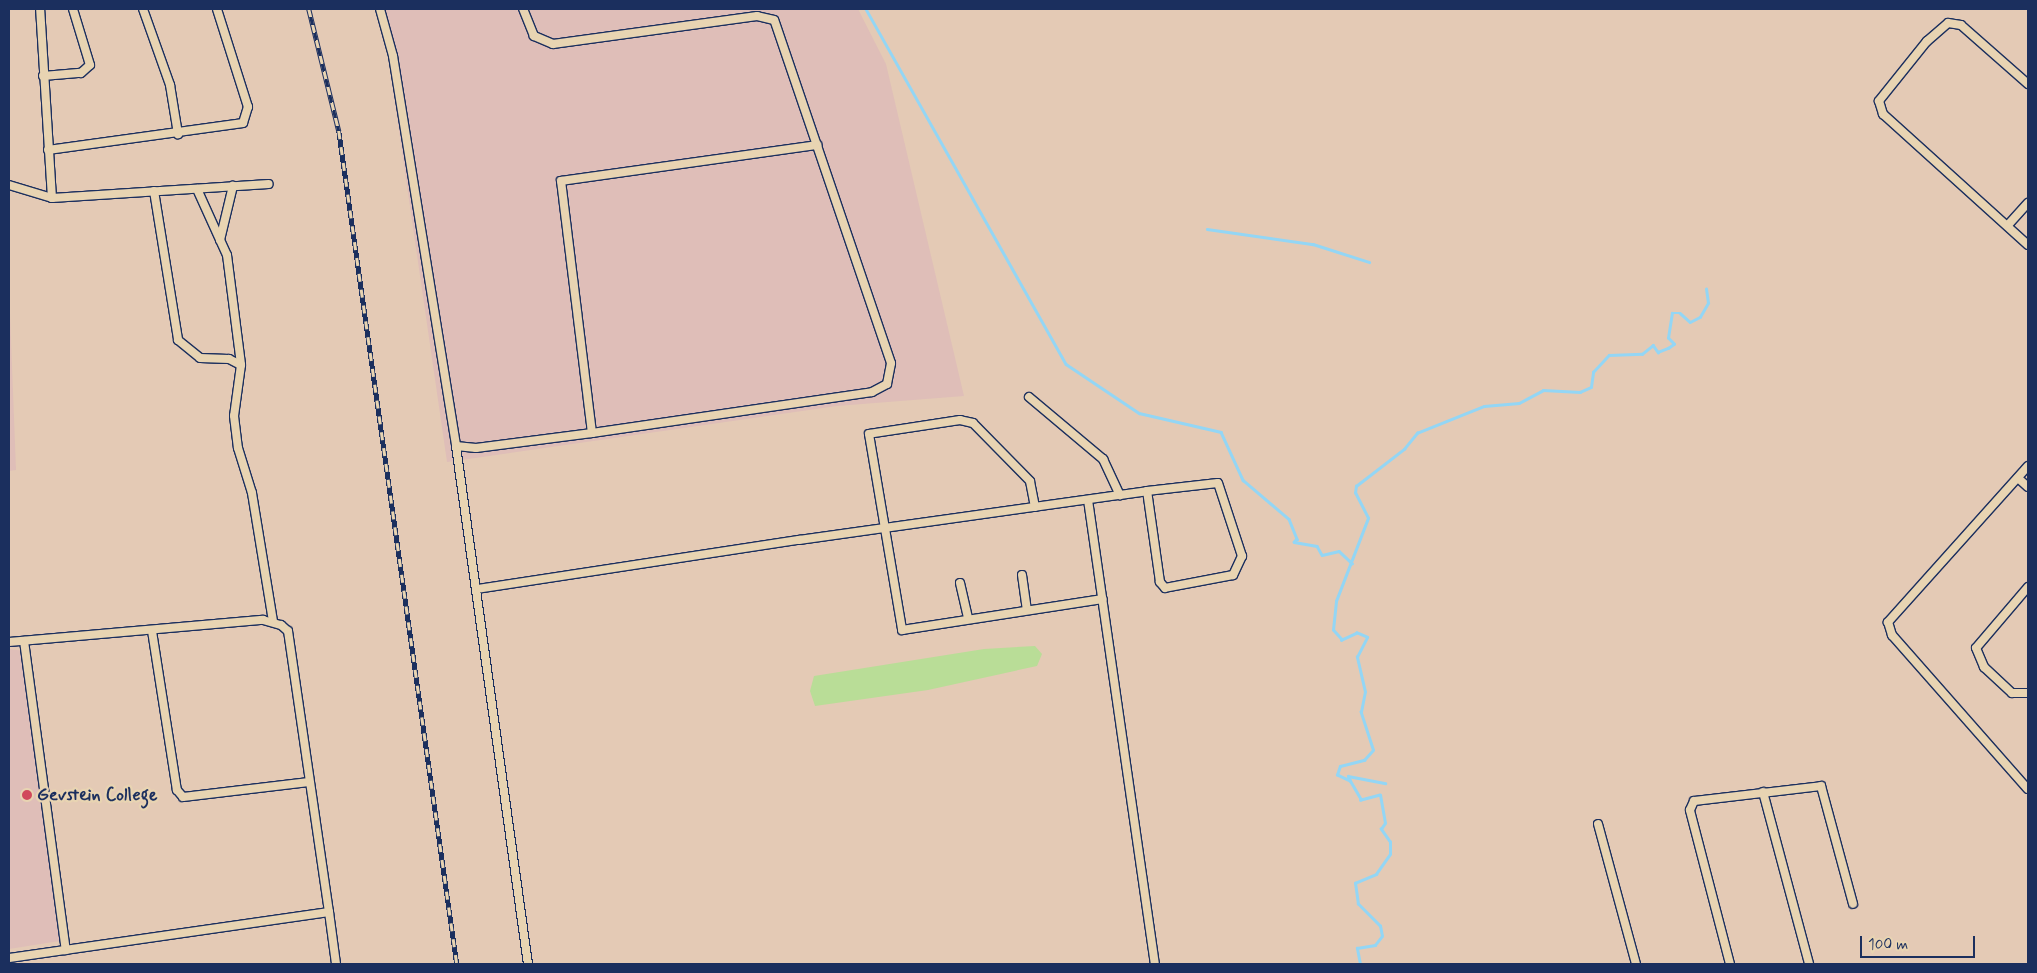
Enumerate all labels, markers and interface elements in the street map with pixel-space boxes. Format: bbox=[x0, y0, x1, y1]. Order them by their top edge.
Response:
place label: Gevstein College bbox=[37, 784, 159, 806]
marker: Gevstein College bbox=[21, 789, 33, 801]
scale bar bbox=[1862, 926, 1977, 958]
text: 100 m bbox=[1868, 935, 1908, 955]

